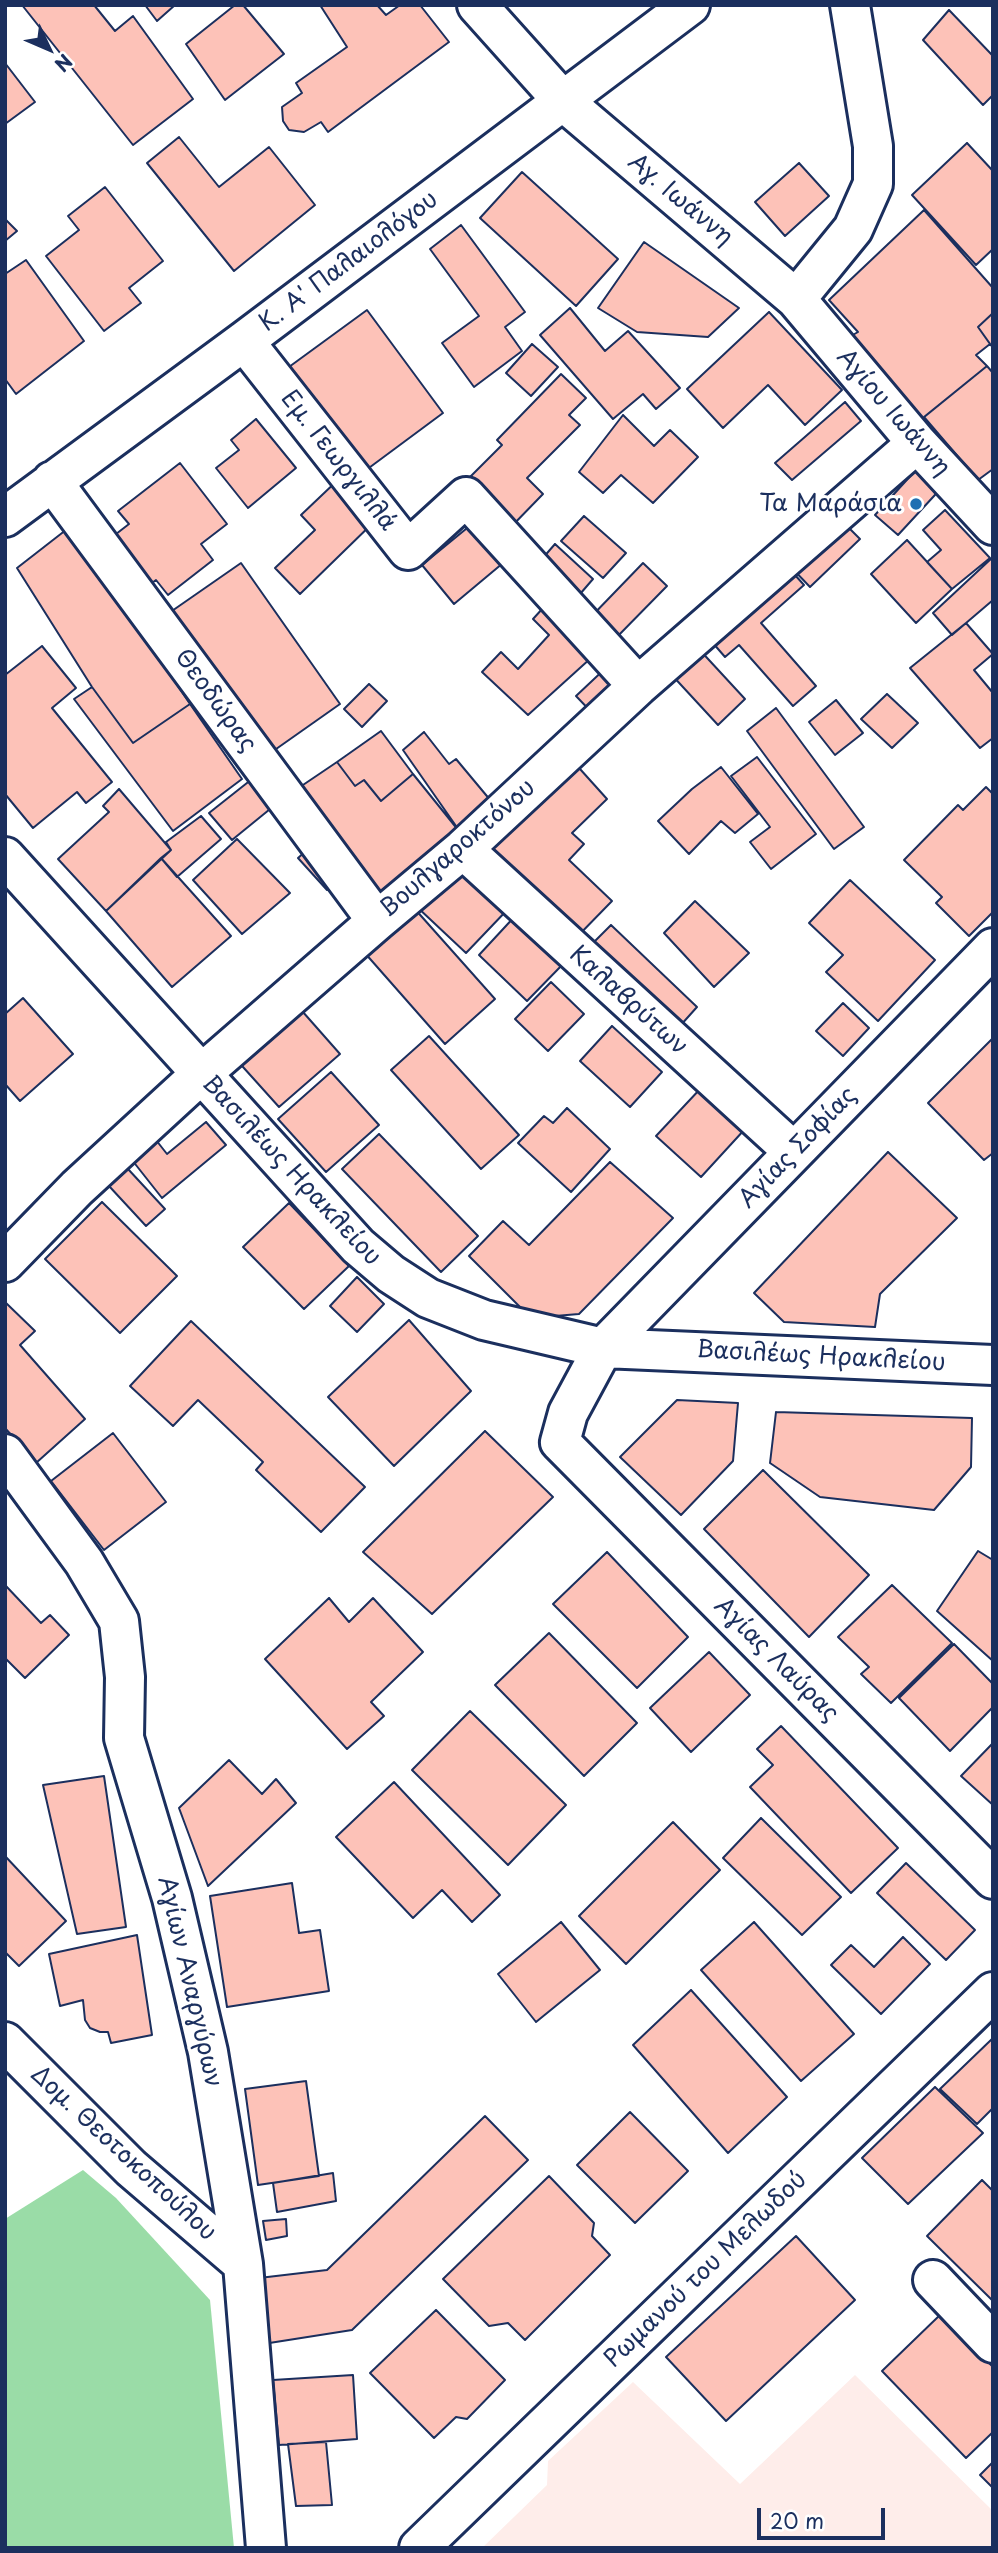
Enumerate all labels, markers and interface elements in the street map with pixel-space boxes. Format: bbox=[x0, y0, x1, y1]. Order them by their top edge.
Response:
north arrow bbox=[14, 14, 84, 84]
text: N bbox=[49, 48, 79, 79]
street label: Αγ. Ιωάννη bbox=[622, 148, 738, 252]
street label: Κ. Α' Παλαιολόγου bbox=[254, 186, 444, 338]
street label: Αγίου Ιωάννη bbox=[830, 344, 956, 482]
street label: Εμ. Γεωργιλλά bbox=[274, 385, 402, 537]
place label: Τα Μαράσια bbox=[759, 490, 902, 518]
marker: Τα Μαράσια bbox=[908, 496, 924, 512]
street label: Θεοδώρας bbox=[168, 644, 262, 758]
street label: Βουλγαροκτόνου bbox=[375, 774, 541, 924]
street label: Καλαβρύτων bbox=[563, 940, 693, 1062]
street label: Βασιλέως Ηρακλείου bbox=[196, 1070, 386, 1272]
street label: Αγίας Σοφίας bbox=[733, 1082, 863, 1214]
street label: Βασιλέως Ηρακλείου bbox=[696, 1336, 946, 1378]
street label: Αγίας Λαύρας bbox=[708, 1592, 844, 1728]
street label: Αγίων Αναργύρων bbox=[151, 1874, 227, 2090]
street label: Δομ. Θεοτοκοπούλου bbox=[24, 2061, 222, 2247]
street label: Ρωμανού του Μελωδού bbox=[599, 2166, 813, 2374]
scale bar bbox=[760, 2494, 888, 2538]
text: 20 m bbox=[770, 2504, 824, 2536]

